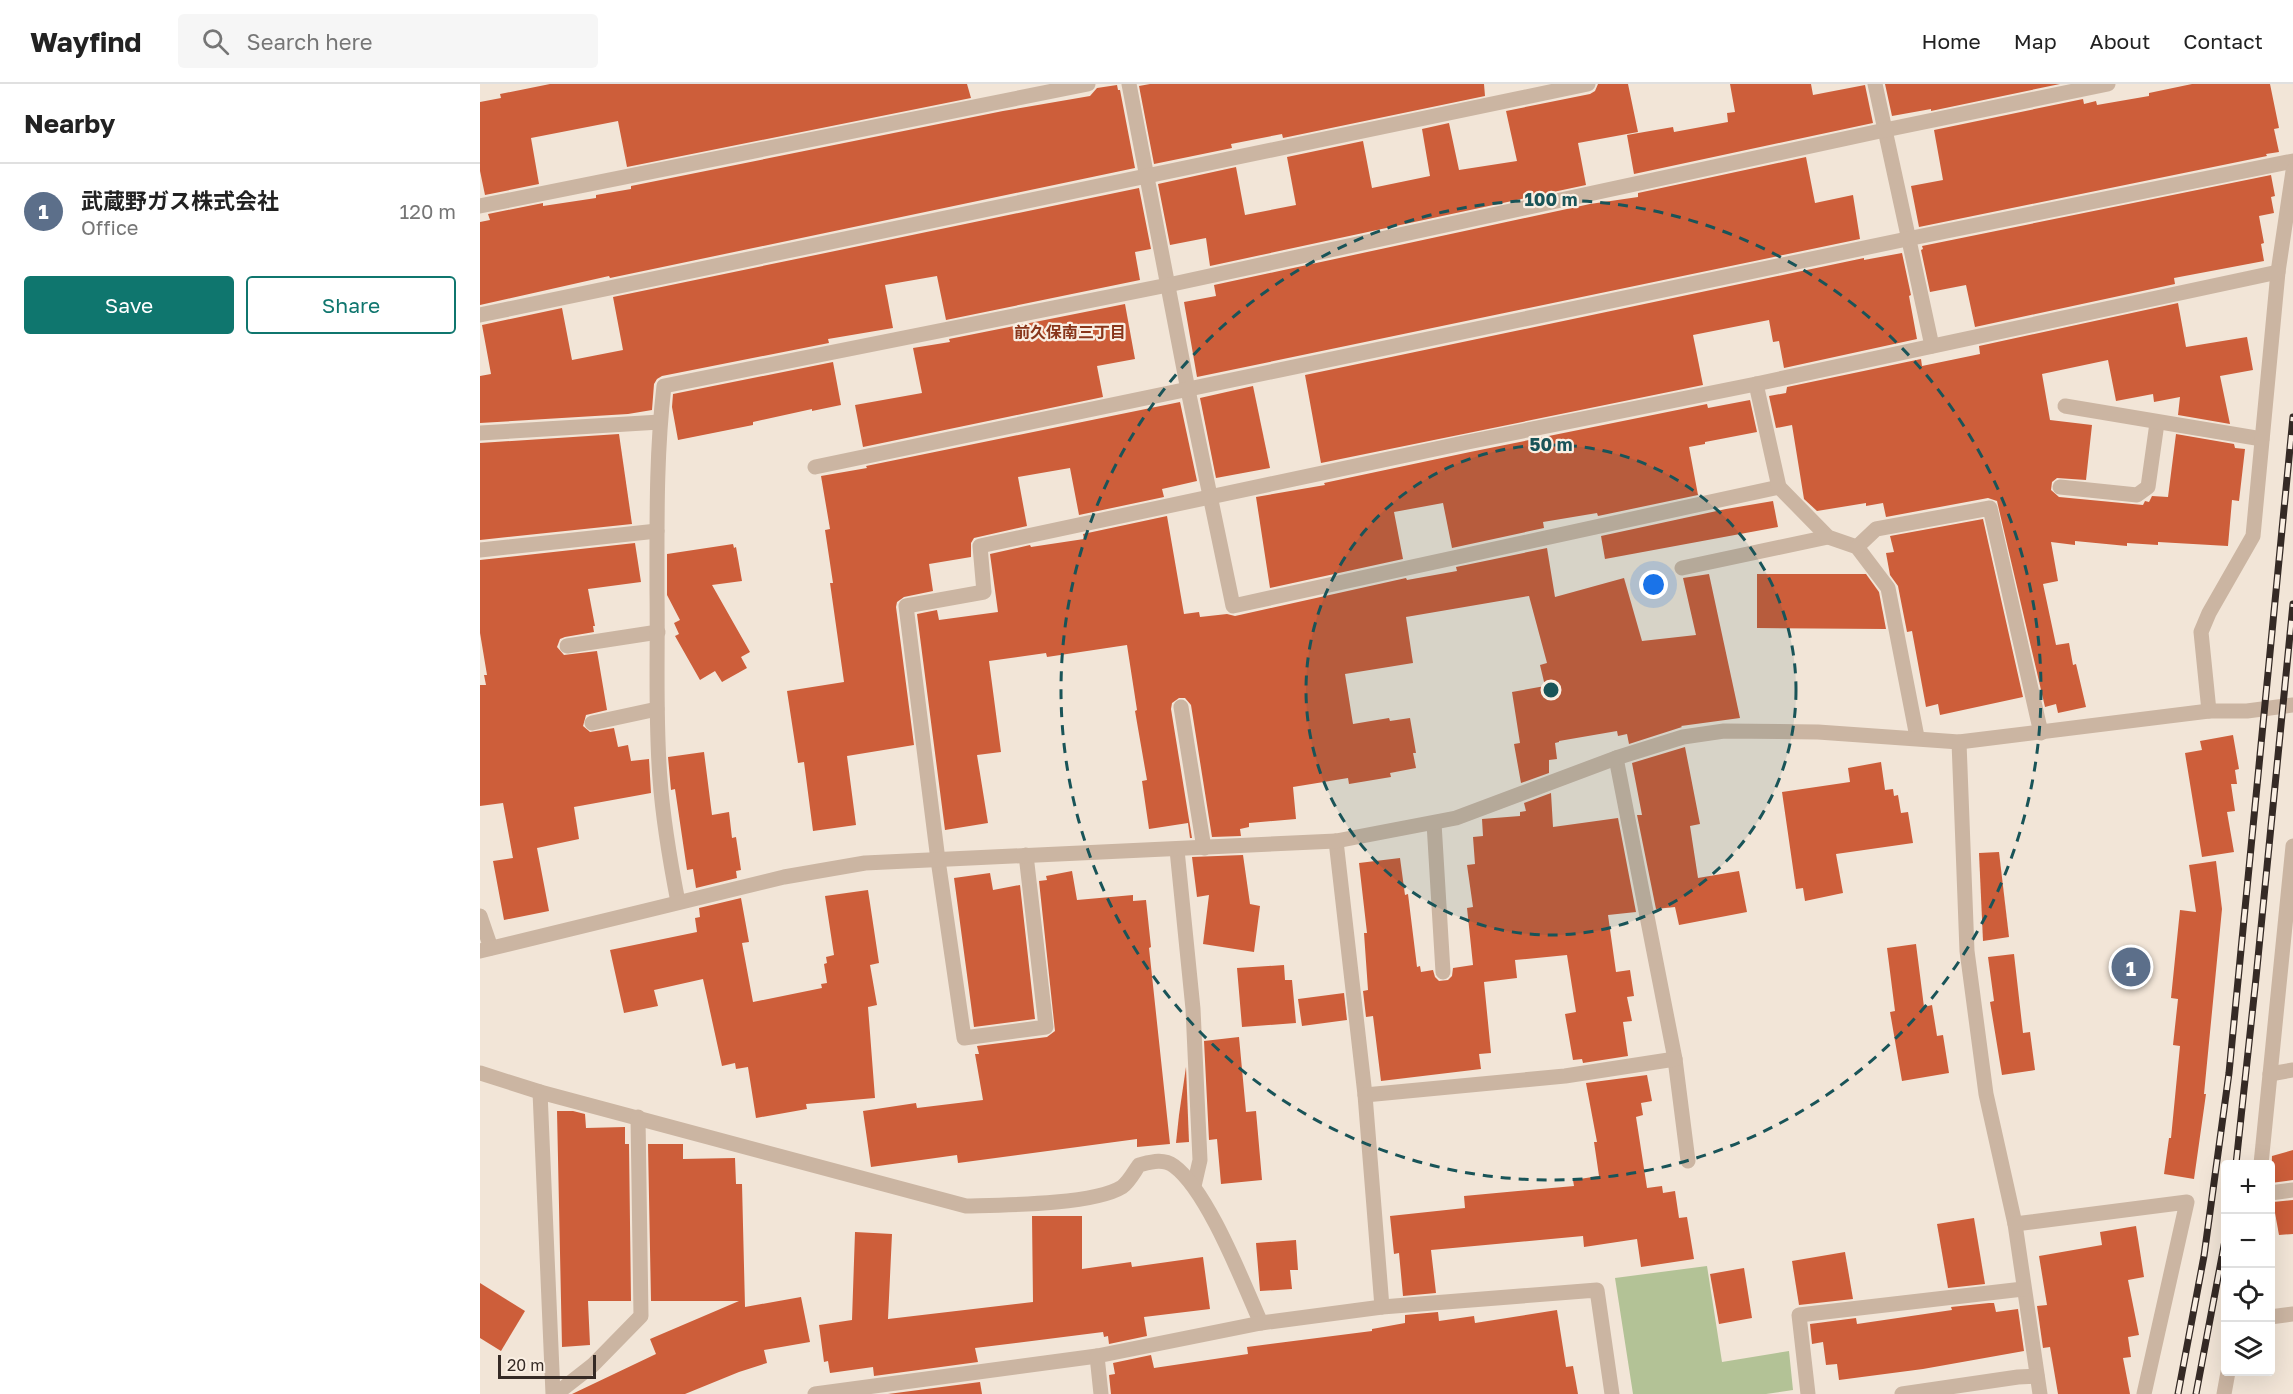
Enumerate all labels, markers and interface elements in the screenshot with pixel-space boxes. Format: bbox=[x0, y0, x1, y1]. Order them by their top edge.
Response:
search box bbox=[178, 14, 598, 68]
text: Wayfind bbox=[30, 25, 142, 58]
icon: search bbox=[199, 25, 232, 58]
text: Search here bbox=[247, 28, 373, 55]
text: Home bbox=[1921, 28, 1981, 54]
text: Map bbox=[2014, 28, 2057, 54]
text: About bbox=[2090, 28, 2150, 54]
text: Contact bbox=[2183, 28, 2263, 54]
text: Nearby bbox=[24, 108, 115, 139]
text: 武蔵野ガス株式会社 bbox=[81, 187, 279, 214]
text: 100 m bbox=[1525, 188, 1577, 210]
text: 1 bbox=[38, 199, 49, 223]
text: 120 m bbox=[400, 199, 456, 223]
text: Office bbox=[81, 215, 138, 239]
button: Save bbox=[24, 276, 234, 334]
button: Share bbox=[246, 276, 456, 334]
district label: 前久保南三丁目 bbox=[1014, 322, 1126, 342]
text: 50 m bbox=[1530, 433, 1572, 455]
your location bbox=[1639, 570, 1668, 599]
centre of rings bbox=[1541, 680, 1561, 700]
pin: 1 bbox=[2112, 944, 2150, 990]
map controls bbox=[2221, 1160, 2275, 1376]
button: + bbox=[2221, 1160, 2275, 1214]
button: − bbox=[2221, 1214, 2275, 1268]
button: locate bbox=[2221, 1268, 2275, 1322]
button: layers bbox=[2221, 1322, 2275, 1376]
scale bar bbox=[498, 1352, 596, 1380]
text: 20 m bbox=[507, 1355, 544, 1375]

